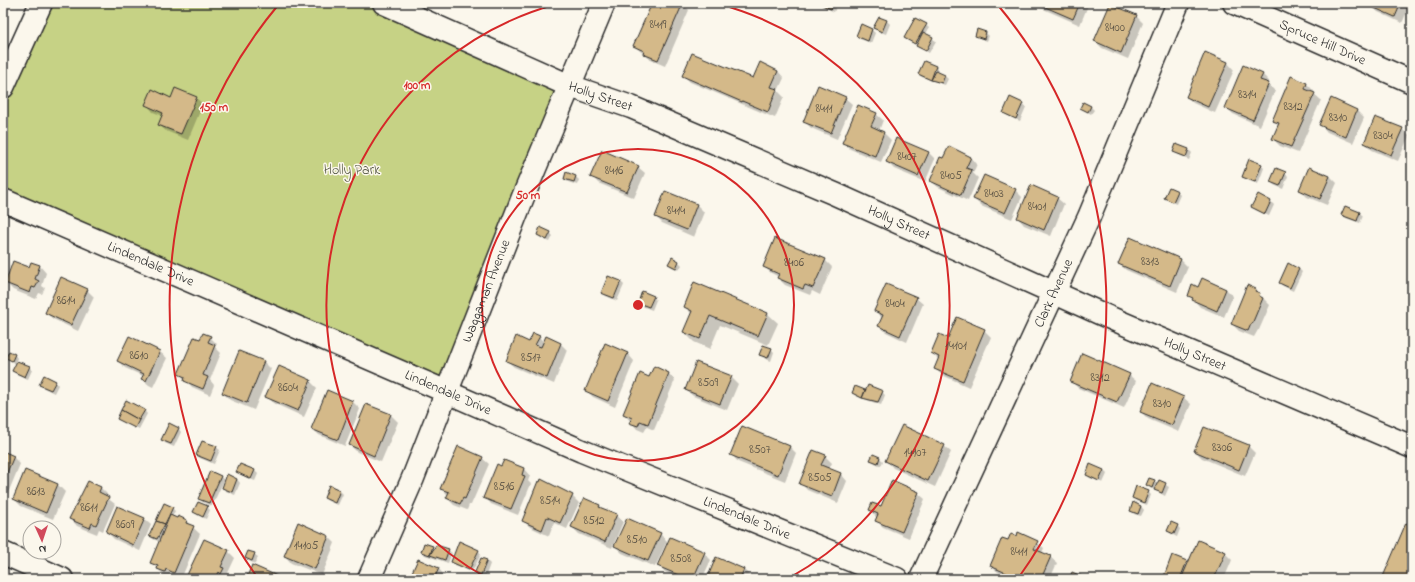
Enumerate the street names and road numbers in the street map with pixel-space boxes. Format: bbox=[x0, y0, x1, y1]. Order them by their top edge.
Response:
street label: Spruce Hill Drive bbox=[1276, 14, 1370, 71]
street label: Holly Street bbox=[566, 76, 636, 117]
street label: Holly Street bbox=[864, 200, 934, 246]
street label: Lindendale Drive bbox=[104, 236, 198, 292]
street label: Waggaman Avenue bbox=[457, 236, 516, 346]
street label: Clark Avenue bbox=[1029, 255, 1079, 331]
street label: Holly Street bbox=[1160, 331, 1230, 377]
street label: Lindendale Drive bbox=[402, 365, 495, 421]
street label: Lindendale Drive bbox=[700, 491, 794, 545]

